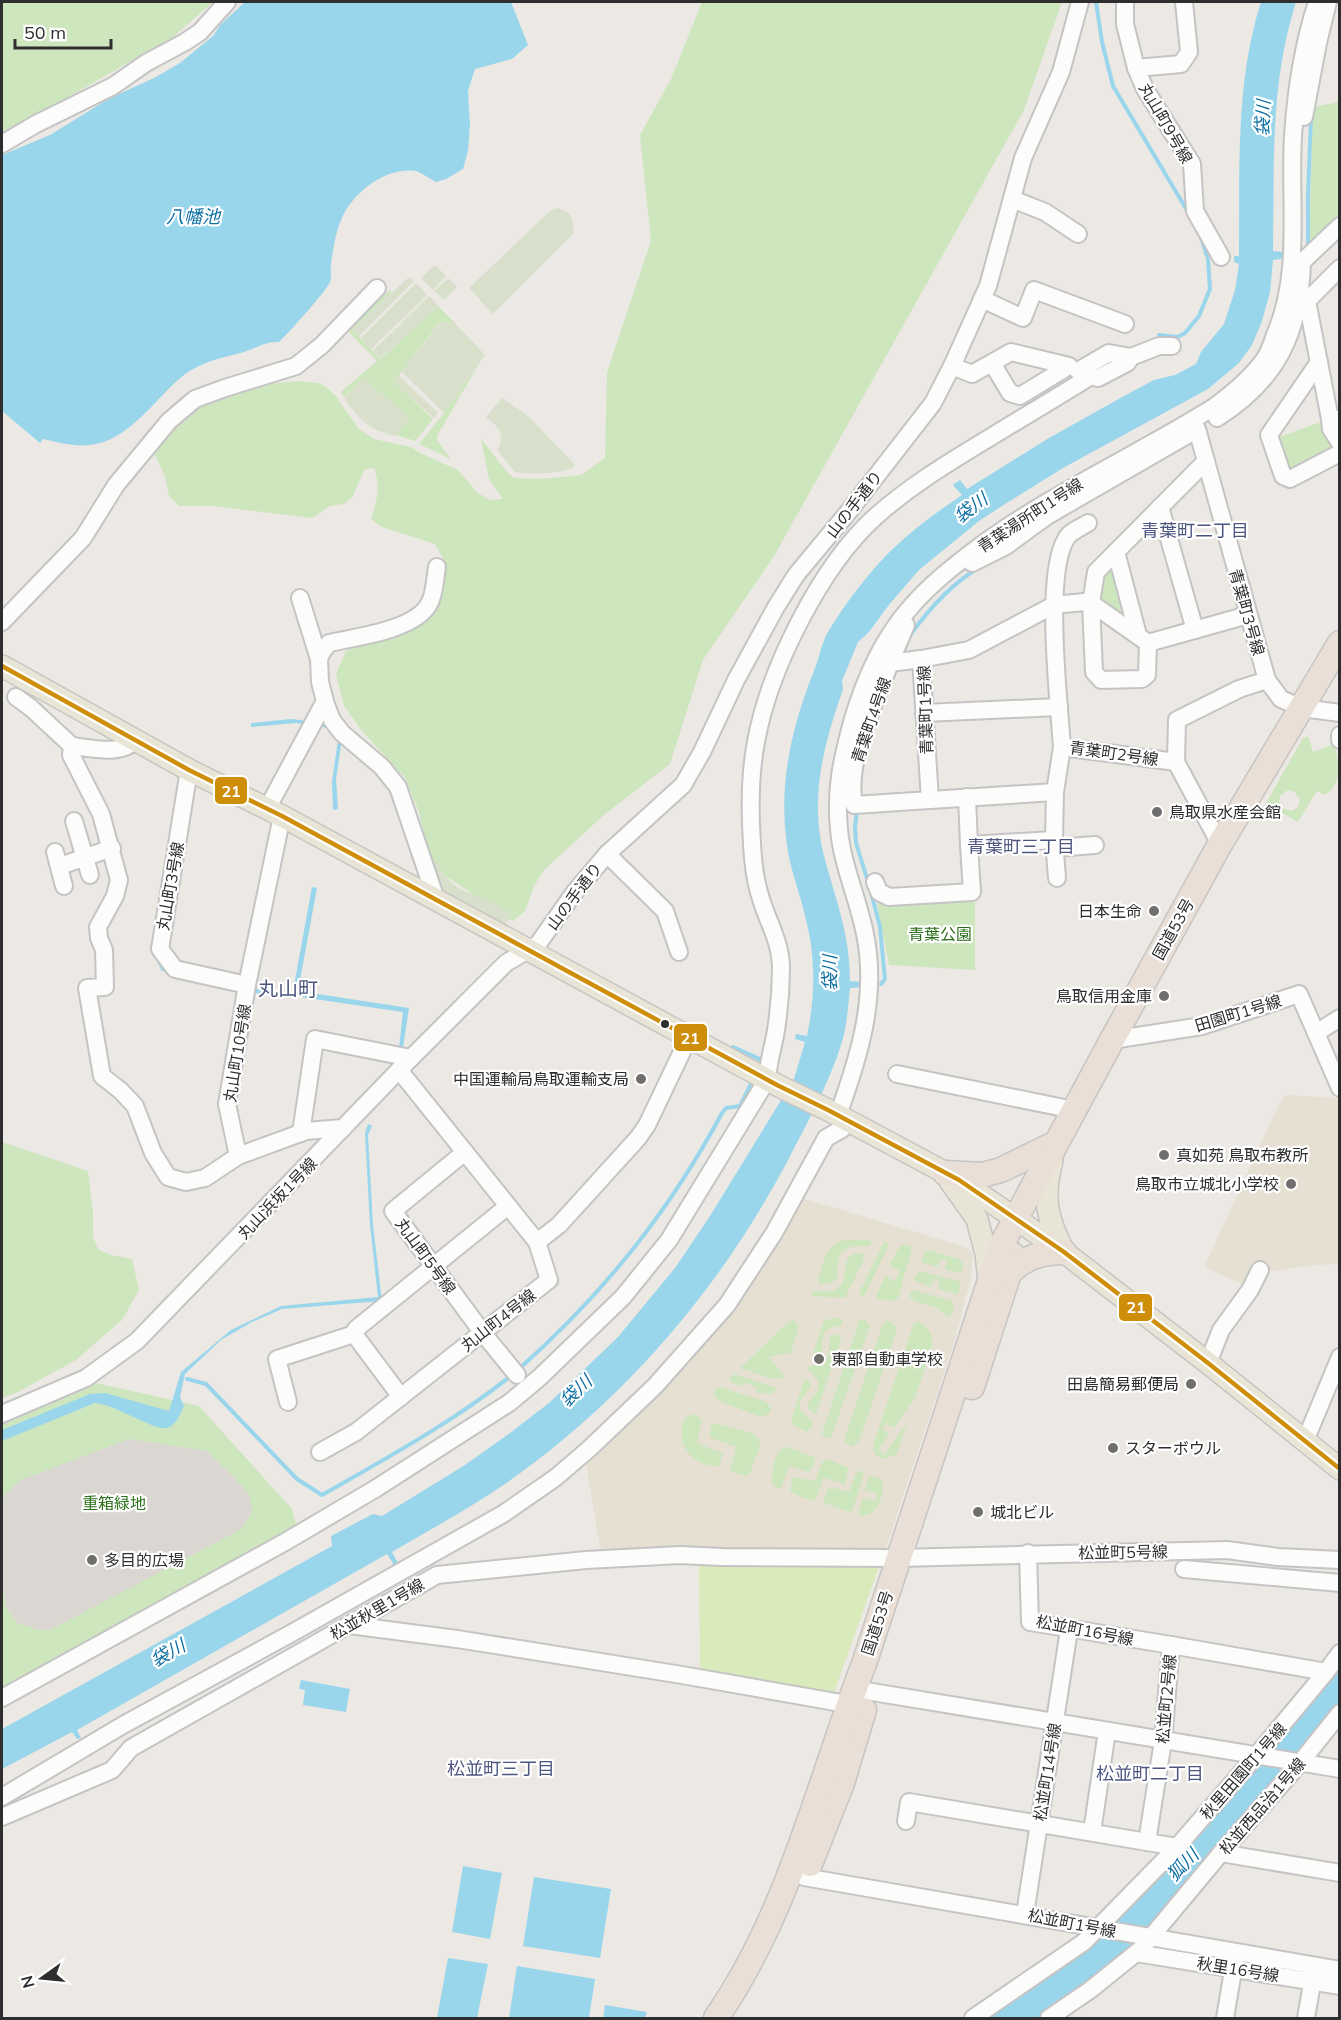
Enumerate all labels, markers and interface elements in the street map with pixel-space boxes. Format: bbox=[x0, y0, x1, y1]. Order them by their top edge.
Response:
scale bar bbox=[15, 12, 111, 50]
text: 50 m bbox=[24, 21, 66, 44]
street label: 丸山町9号線 bbox=[1135, 79, 1197, 167]
water label: 袋川 bbox=[1250, 97, 1275, 137]
water label: 八幡池 bbox=[166, 205, 222, 228]
street label: 山の手通り bbox=[821, 466, 887, 542]
street label: 青葉湯所町1号線 bbox=[974, 473, 1086, 557]
water label: 袋川 bbox=[949, 487, 994, 527]
district label: 青葉町二丁目 bbox=[1141, 519, 1249, 542]
street label: 青葉町3号線 bbox=[1225, 566, 1269, 658]
street label: 青葉町1号線 bbox=[913, 665, 937, 755]
street label: 青葉町4号線 bbox=[847, 674, 895, 766]
street label: 青葉町2号線 bbox=[1068, 737, 1160, 769]
line badge: 21 bbox=[214, 776, 248, 805]
text: 21 bbox=[221, 781, 241, 801]
place label: 鳥取県水産会館 bbox=[1169, 802, 1281, 822]
marker: 鳥取県水産会館 bbox=[1150, 805, 1164, 819]
district label: 青葉町三丁目 bbox=[967, 835, 1075, 858]
street label: 丸山町3号線 bbox=[152, 840, 188, 932]
street label: 山の手通り bbox=[542, 858, 606, 934]
street label: 国道53号 bbox=[1148, 895, 1198, 963]
place label: 日本生命 bbox=[1078, 901, 1142, 921]
marker: 日本生命 bbox=[1147, 904, 1161, 918]
park label: 青葉公園 bbox=[908, 924, 972, 944]
water label: 袋川 bbox=[818, 953, 841, 991]
district label: 丸山町 bbox=[258, 976, 318, 1001]
place label: 鳥取信用金庫 bbox=[1056, 986, 1152, 1006]
marker: 鳥取信用金庫 bbox=[1157, 989, 1171, 1003]
street label: 田園町1号線 bbox=[1192, 990, 1284, 1036]
street label: 丸山町10号線 bbox=[219, 1002, 255, 1104]
unlabelled marker bbox=[659, 1018, 671, 1030]
line badge: 21 bbox=[673, 1023, 708, 1052]
text: 21 bbox=[680, 1028, 700, 1048]
place label: 中国運輸局鳥取運輸支局 bbox=[453, 1069, 629, 1089]
marker: 中国運輸局鳥取運輸支局 bbox=[634, 1072, 648, 1086]
place label: 真如苑 鳥取布教所 bbox=[1176, 1145, 1308, 1165]
marker: 真如苑 鳥取布教所 bbox=[1157, 1148, 1171, 1162]
street label: 丸山浜坂1号線 bbox=[233, 1153, 321, 1243]
place label: 鳥取市立城北小学校 bbox=[1135, 1174, 1279, 1194]
marker: 鳥取市立城北小学校 bbox=[1284, 1177, 1298, 1191]
street label: 丸山町5号線 bbox=[392, 1214, 460, 1298]
street label: 丸山町4号線 bbox=[457, 1285, 539, 1355]
line badge: 21 bbox=[1118, 1293, 1153, 1322]
text: 21 bbox=[1126, 1297, 1146, 1317]
place label: 東部自動車学校 bbox=[831, 1349, 943, 1369]
marker: 東部自動車学校 bbox=[812, 1352, 826, 1366]
water label: 袋川 bbox=[555, 1369, 598, 1411]
place label: 田島簡易郵便局 bbox=[1067, 1374, 1179, 1394]
marker: 田島簡易郵便局 bbox=[1184, 1377, 1198, 1391]
place label: スターボウル bbox=[1125, 1438, 1221, 1458]
marker: スターボウル bbox=[1106, 1441, 1120, 1455]
park label: 重箱緑地 bbox=[82, 1493, 146, 1513]
place label: 城北ビル bbox=[990, 1502, 1054, 1522]
marker: 城北ビル bbox=[971, 1505, 985, 1519]
street label: 松並町5号線 bbox=[1078, 1541, 1168, 1563]
place label: 多目的広場 bbox=[104, 1550, 184, 1570]
marker: 多目的広場 bbox=[85, 1553, 99, 1567]
street label: 松並秋里1号線 bbox=[326, 1574, 428, 1644]
street label: 国道53号 bbox=[857, 1588, 897, 1658]
street label: 松並町16号線 bbox=[1034, 1611, 1136, 1649]
water label: 袋川 bbox=[146, 1633, 191, 1671]
street label: 松並町2号線 bbox=[1152, 1653, 1180, 1745]
street label: 秋里田園町1号線 bbox=[1196, 1719, 1290, 1823]
street label: 松並町14号線 bbox=[1029, 1721, 1065, 1823]
street label: 松並西品治1号線 bbox=[1215, 1754, 1309, 1858]
district label: 松並町三丁目 bbox=[447, 1757, 555, 1780]
district label: 松並町二丁目 bbox=[1096, 1762, 1204, 1785]
water label: 狐川 bbox=[1162, 1842, 1205, 1886]
street label: 松並町1号線 bbox=[1026, 1905, 1118, 1941]
north arrow bbox=[12, 1948, 72, 2008]
street label: 秋里16号線 bbox=[1195, 1953, 1281, 1985]
text: N bbox=[16, 1973, 39, 1990]

